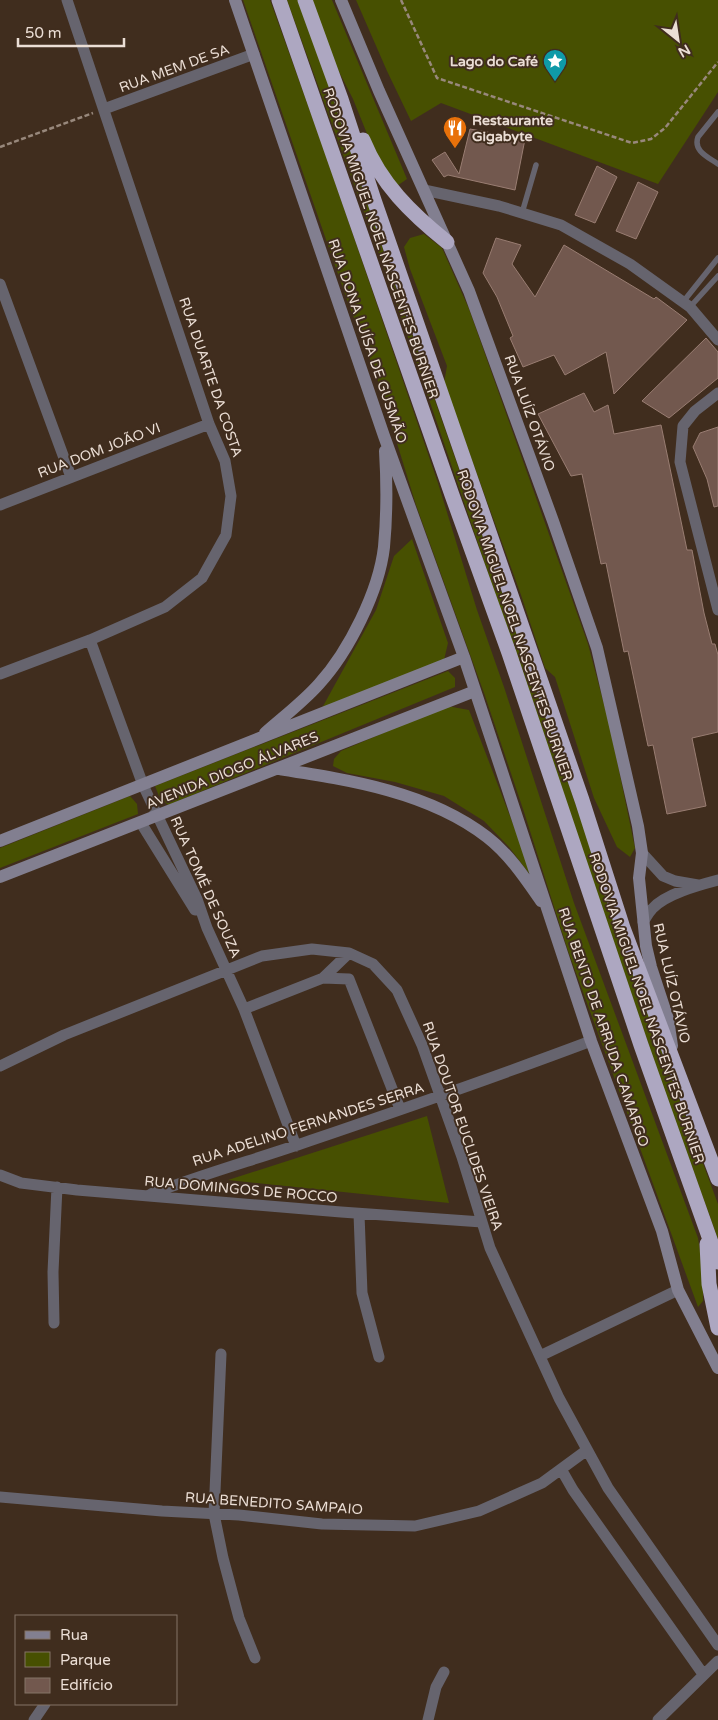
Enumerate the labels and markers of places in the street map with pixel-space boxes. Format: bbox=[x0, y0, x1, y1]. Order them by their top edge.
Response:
place icon: Lago do Café bbox=[542, 48, 568, 82]
place label: Lago do Café bbox=[450, 53, 538, 70]
place label: Restaurante Gigabyte bbox=[472, 112, 553, 145]
restaurant icon: Restaurante Gigabyte bbox=[442, 115, 468, 149]

